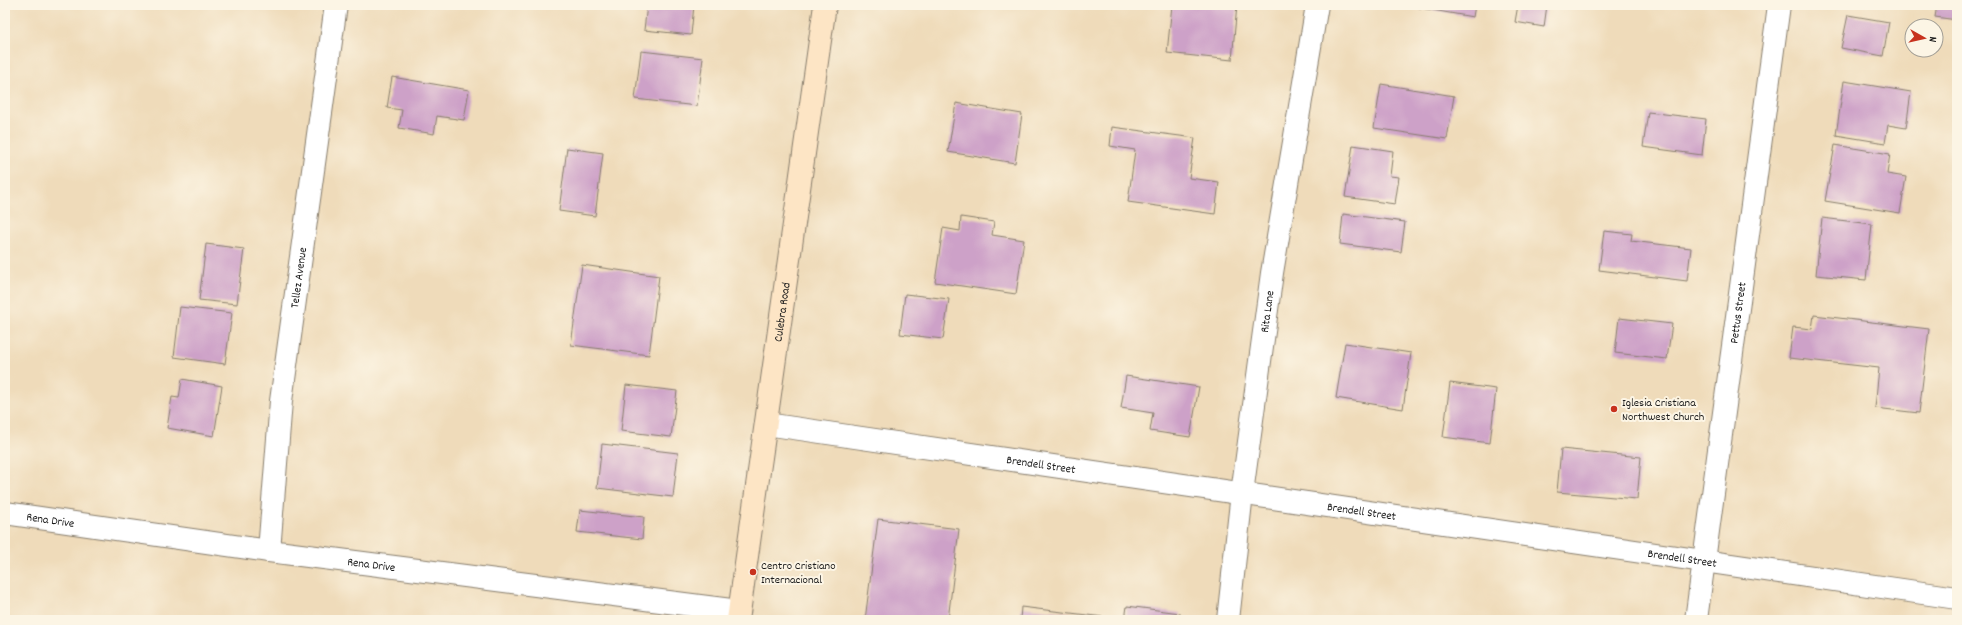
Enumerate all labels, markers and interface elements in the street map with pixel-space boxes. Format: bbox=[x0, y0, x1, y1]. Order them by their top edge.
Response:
north arrow bbox=[1904, 18, 1944, 58]
text: N bbox=[1924, 35, 1940, 43]
street label: Tellez Avenue bbox=[287, 246, 312, 309]
street label: Culebra Road bbox=[770, 281, 796, 343]
street label: Pettus Street bbox=[1726, 281, 1752, 345]
street label: Rita Lane bbox=[1257, 290, 1280, 334]
place label: Iglesia Cristiana Northwest Church bbox=[1622, 395, 1704, 426]
marker: Iglesia Cristiana Northwest Church bbox=[1609, 404, 1619, 414]
street label: Brendell Street bbox=[1005, 452, 1077, 479]
street label: Brendell Street bbox=[1326, 499, 1398, 526]
street label: Rena Drive bbox=[25, 509, 75, 533]
street label: Brendell Street bbox=[1646, 546, 1718, 573]
street label: Rena Drive bbox=[346, 554, 396, 577]
place label: Centro Cristiano Internacional bbox=[761, 558, 836, 589]
marker: Centro Cristiano Internacional bbox=[748, 567, 758, 577]

